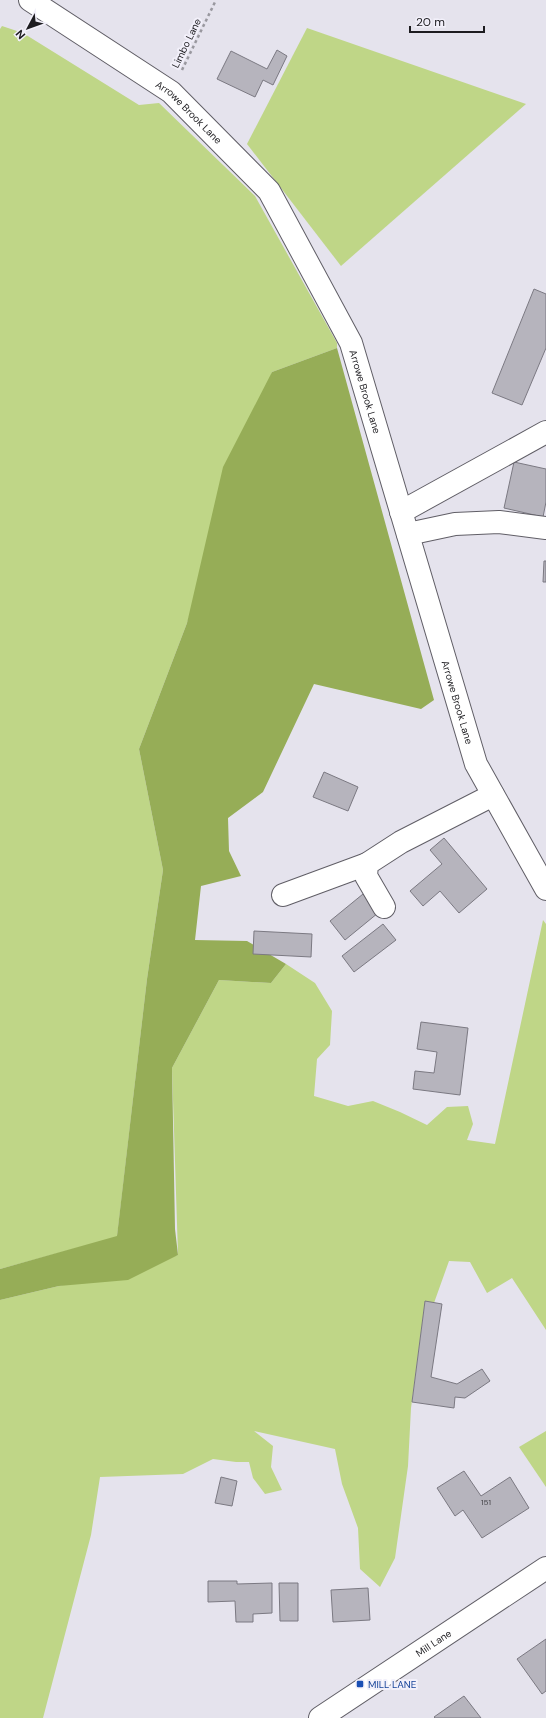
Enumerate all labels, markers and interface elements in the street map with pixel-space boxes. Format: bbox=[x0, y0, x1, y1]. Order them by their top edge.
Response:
north arrow bbox=[8, 8, 48, 48]
scale bar bbox=[410, 8, 484, 34]
text: 20 m bbox=[416, 14, 445, 30]
street label: Limbo Lane bbox=[169, 16, 204, 70]
text: N bbox=[13, 27, 28, 42]
street label: Arrowe Brook Lane bbox=[153, 78, 225, 147]
street label: Arrowe Brook Lane bbox=[346, 348, 384, 435]
street label: Arrowe Brook Lane bbox=[439, 659, 476, 746]
house number: 151 bbox=[481, 1497, 491, 1507]
street label: Mill Lane bbox=[413, 1627, 454, 1660]
place label: MILL LANE bbox=[368, 1678, 417, 1691]
marker: MILL LANE bbox=[355, 1679, 365, 1689]

